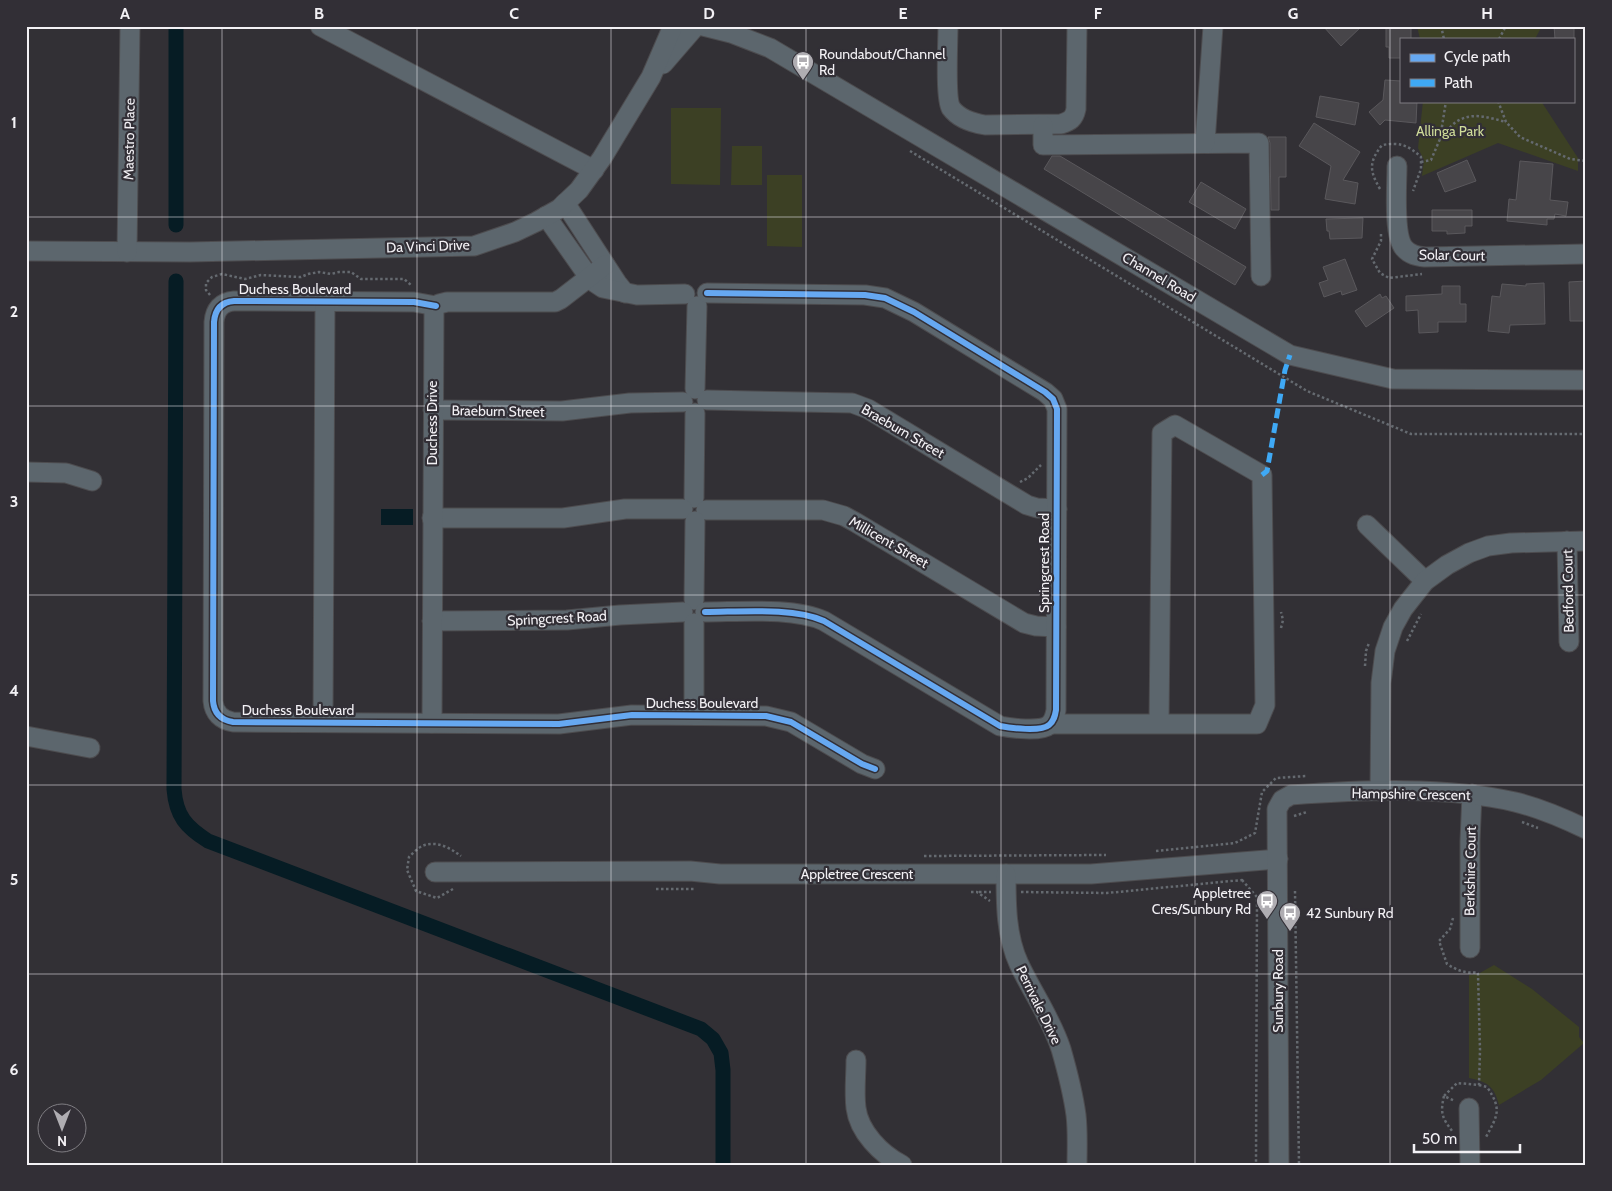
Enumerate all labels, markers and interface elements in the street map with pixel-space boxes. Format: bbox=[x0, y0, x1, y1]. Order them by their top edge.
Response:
text: A bbox=[120, 4, 130, 23]
text: B bbox=[314, 4, 324, 23]
text: C bbox=[509, 4, 519, 23]
text: D bbox=[703, 4, 715, 23]
text: E bbox=[898, 4, 908, 23]
text: F bbox=[1094, 4, 1103, 23]
text: G bbox=[1288, 4, 1298, 23]
text: H bbox=[1481, 4, 1493, 23]
legend bbox=[1400, 38, 1574, 102]
place label: Roundabout/Channel Rd bbox=[819, 45, 946, 79]
text: Cycle path bbox=[1444, 48, 1510, 66]
bus stop icon: Roundabout/Channel Rd bbox=[791, 50, 815, 81]
text: Path bbox=[1444, 74, 1473, 92]
street label: Maestro Place bbox=[119, 98, 139, 180]
text: 1 bbox=[11, 113, 17, 132]
park label: Allinga Park bbox=[1416, 122, 1485, 140]
street label: Da Vinci Drive bbox=[386, 236, 470, 256]
street label: Solar Court bbox=[1419, 245, 1485, 265]
street label: Channel Road bbox=[1119, 248, 1199, 306]
street label: Duchess Boulevard bbox=[239, 280, 351, 298]
text: 2 bbox=[10, 302, 18, 321]
street label: Duchess Drive bbox=[423, 381, 441, 465]
street label: Braeburn Street bbox=[858, 400, 948, 462]
street label: Braeburn Street bbox=[451, 401, 545, 421]
text: 3 bbox=[10, 492, 18, 511]
street label: Millicent Street bbox=[846, 512, 932, 572]
street label: Springcrest Road bbox=[1035, 513, 1053, 613]
street label: Bedford Court bbox=[1558, 549, 1578, 633]
street label: Springcrest Road bbox=[507, 606, 607, 630]
text: 4 bbox=[9, 681, 19, 700]
street label: Duchess Boulevard bbox=[646, 694, 758, 712]
street label: Duchess Boulevard bbox=[242, 701, 354, 719]
street label: Hampshire Crescent bbox=[1351, 784, 1471, 804]
street label: Berkshire Court bbox=[1460, 826, 1480, 916]
street label: Appletree Crescent bbox=[801, 865, 914, 883]
text: 5 bbox=[10, 870, 18, 889]
place label: Appletree Cres/Sunbury Rd bbox=[1152, 884, 1251, 918]
bus stop icon: Appletree Cres/Sunbury Rd bbox=[1255, 889, 1279, 920]
bus stop icon: 42 Sunbury Rd bbox=[1278, 901, 1302, 932]
place label: 42 Sunbury Rd bbox=[1306, 904, 1394, 922]
street label: Sunbury Road bbox=[1269, 949, 1287, 1033]
street label: Perrivale Drive bbox=[1012, 963, 1066, 1047]
text: 6 bbox=[10, 1060, 19, 1079]
north arrow bbox=[38, 1104, 88, 1154]
scale bar bbox=[1414, 1121, 1521, 1153]
text: 50 m bbox=[1422, 1130, 1457, 1148]
text: N bbox=[57, 1132, 67, 1150]

